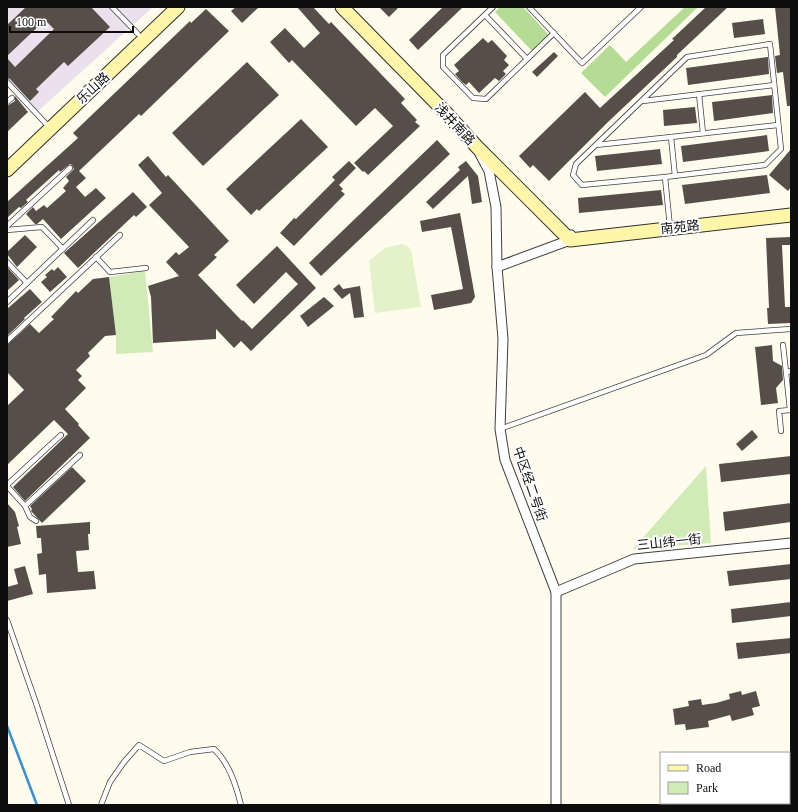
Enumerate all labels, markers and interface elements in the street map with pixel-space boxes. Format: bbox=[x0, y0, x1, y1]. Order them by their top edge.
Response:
scale bar bbox=[10, 8, 133, 34]
text: 100 m bbox=[16, 15, 47, 29]
street label: 乐山路 bbox=[74, 69, 112, 107]
street label: 浅井南路 bbox=[432, 100, 478, 148]
street label: 南苑路 bbox=[660, 218, 700, 236]
street label: 中区经二号街 bbox=[510, 445, 550, 523]
street label: 三山纬一街 bbox=[636, 531, 702, 553]
legend bbox=[660, 752, 790, 804]
text: Road bbox=[696, 761, 721, 775]
text: Park bbox=[696, 781, 718, 795]

